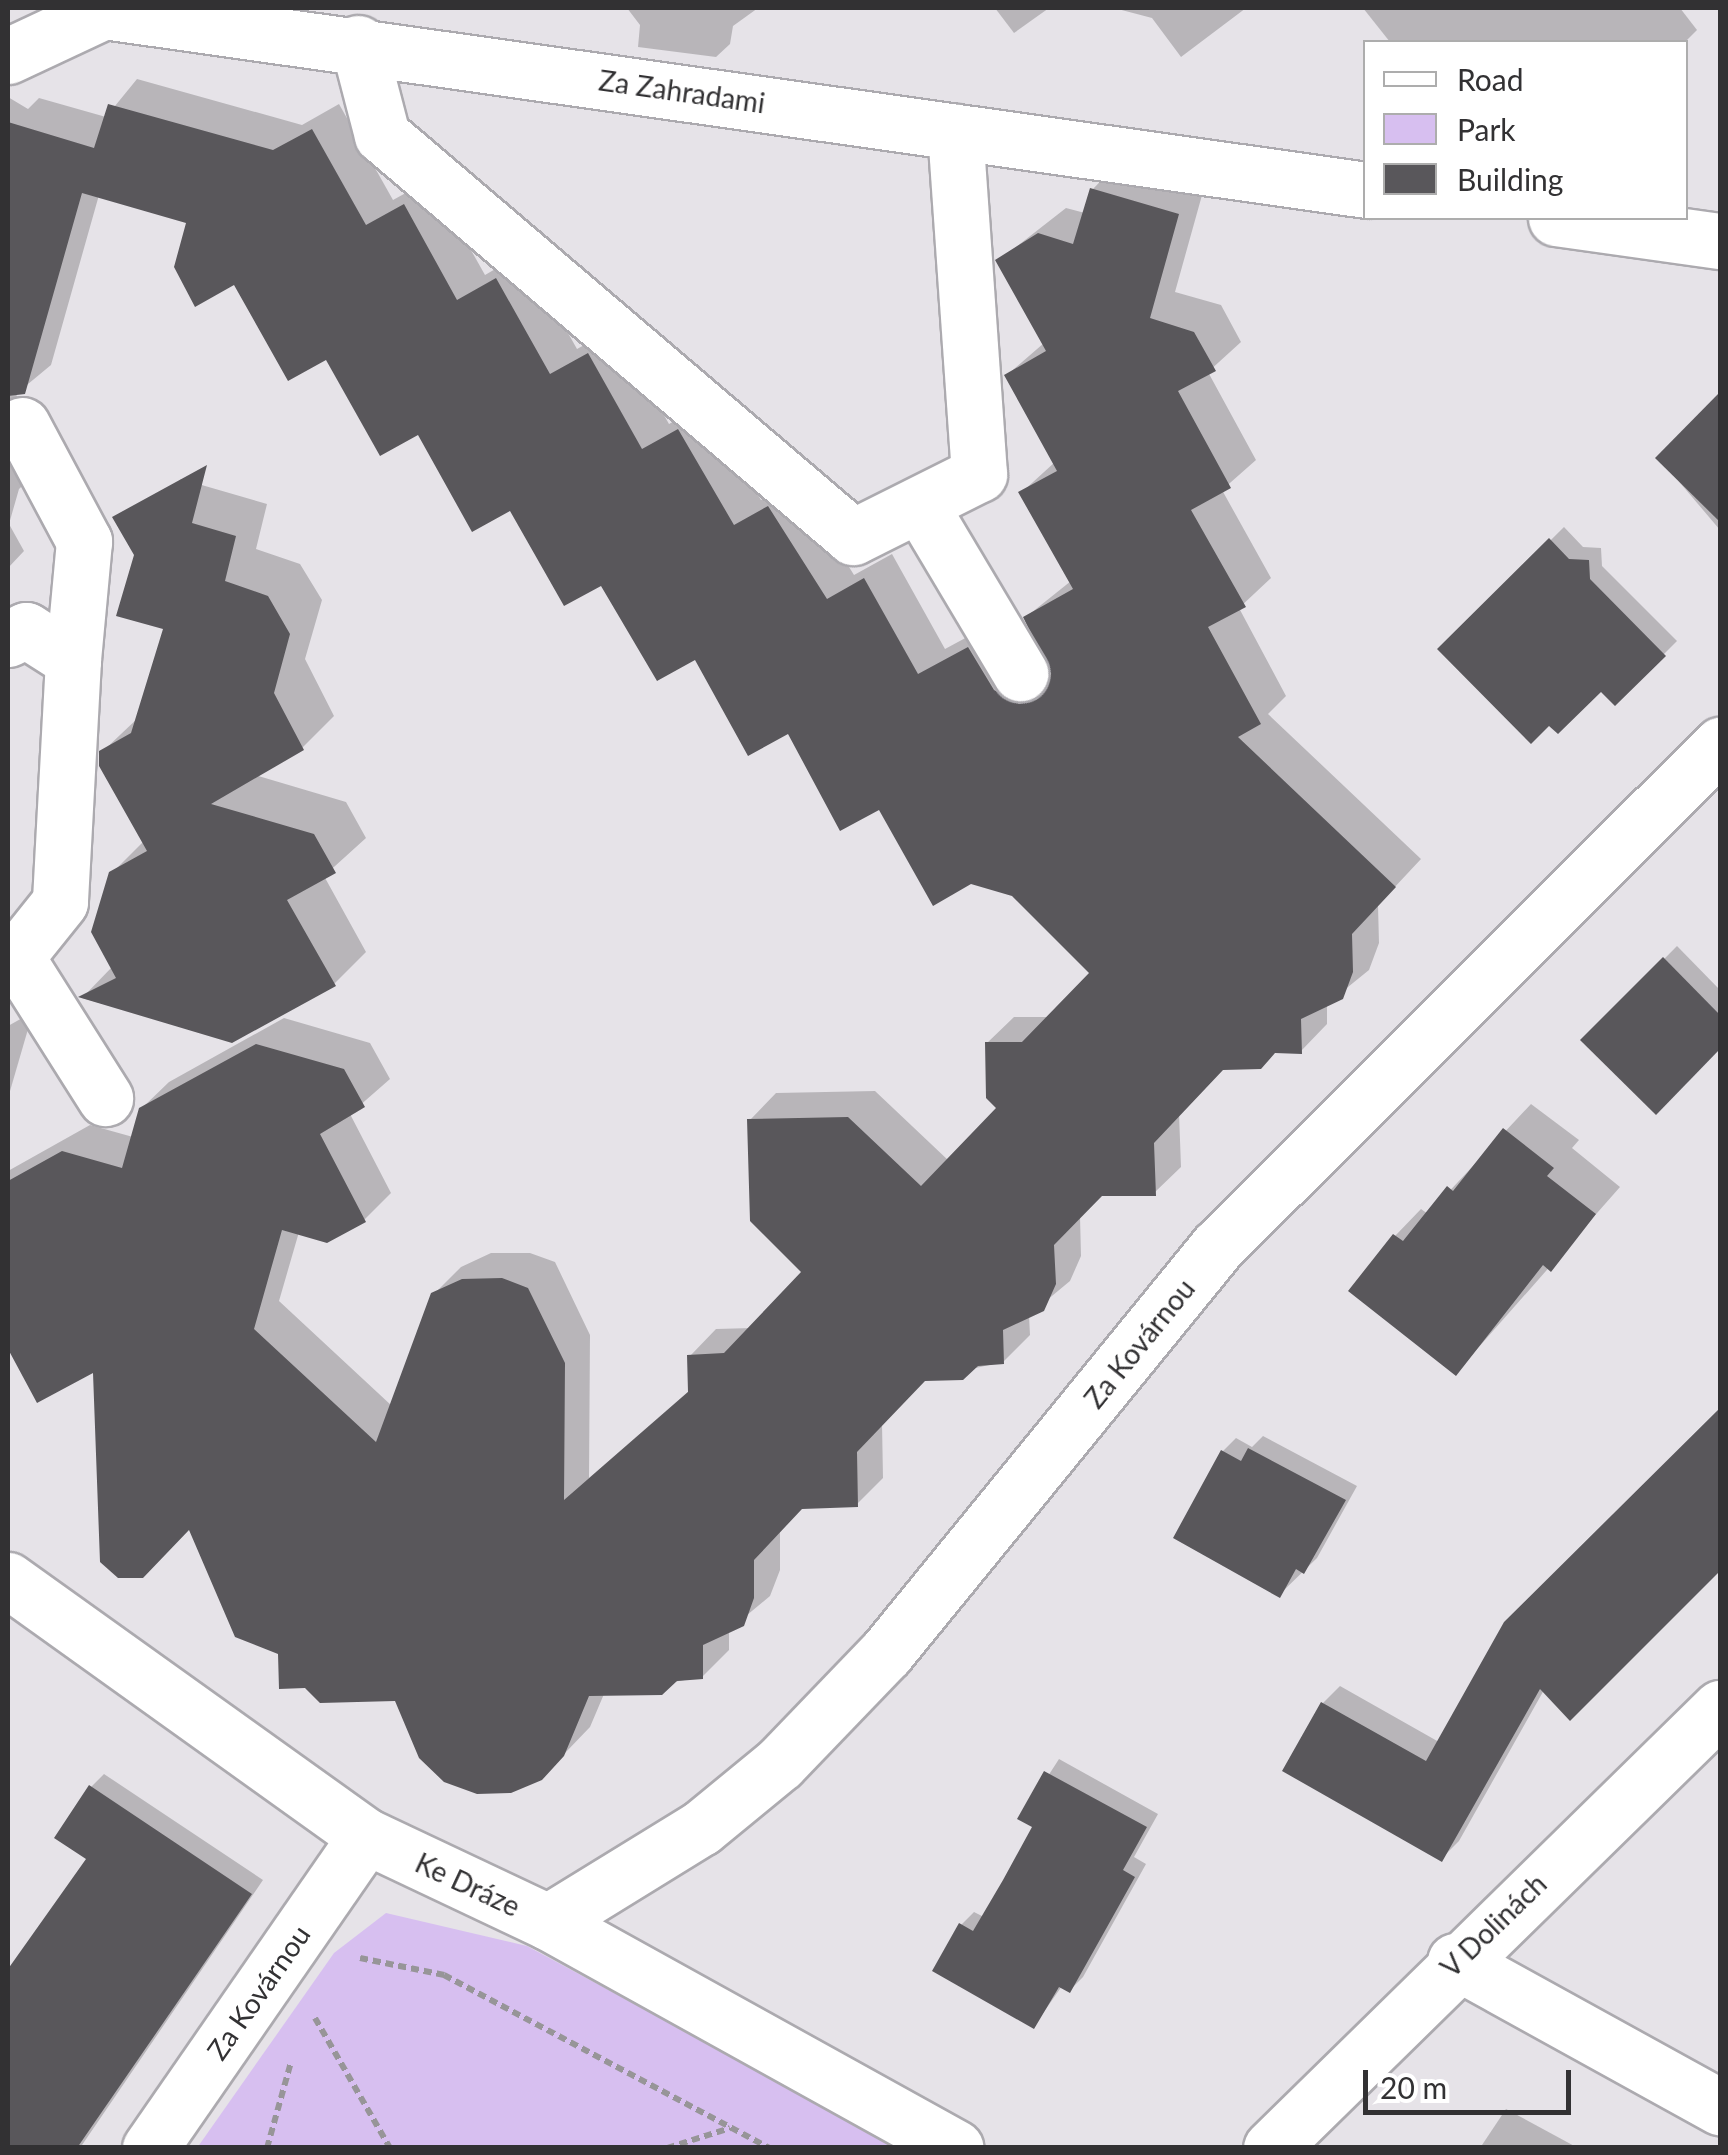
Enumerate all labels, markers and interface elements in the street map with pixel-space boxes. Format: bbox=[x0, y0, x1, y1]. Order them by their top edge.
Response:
legend bbox=[1363, 40, 1688, 220]
text: Road bbox=[1457, 61, 1524, 97]
street label: Za Zahradami bbox=[597, 63, 767, 119]
text: Park bbox=[1457, 111, 1516, 147]
text: Building bbox=[1457, 161, 1563, 197]
street label: Za Kovárnou bbox=[1077, 1272, 1201, 1414]
street label: Ke Dráze bbox=[410, 1845, 526, 1923]
street label: V Dolinách bbox=[1433, 1866, 1553, 1984]
street label: Za Kovárnou bbox=[199, 1918, 317, 2066]
scale bar bbox=[1368, 2050, 1576, 2112]
text: 20 m bbox=[1380, 2069, 1447, 2105]

